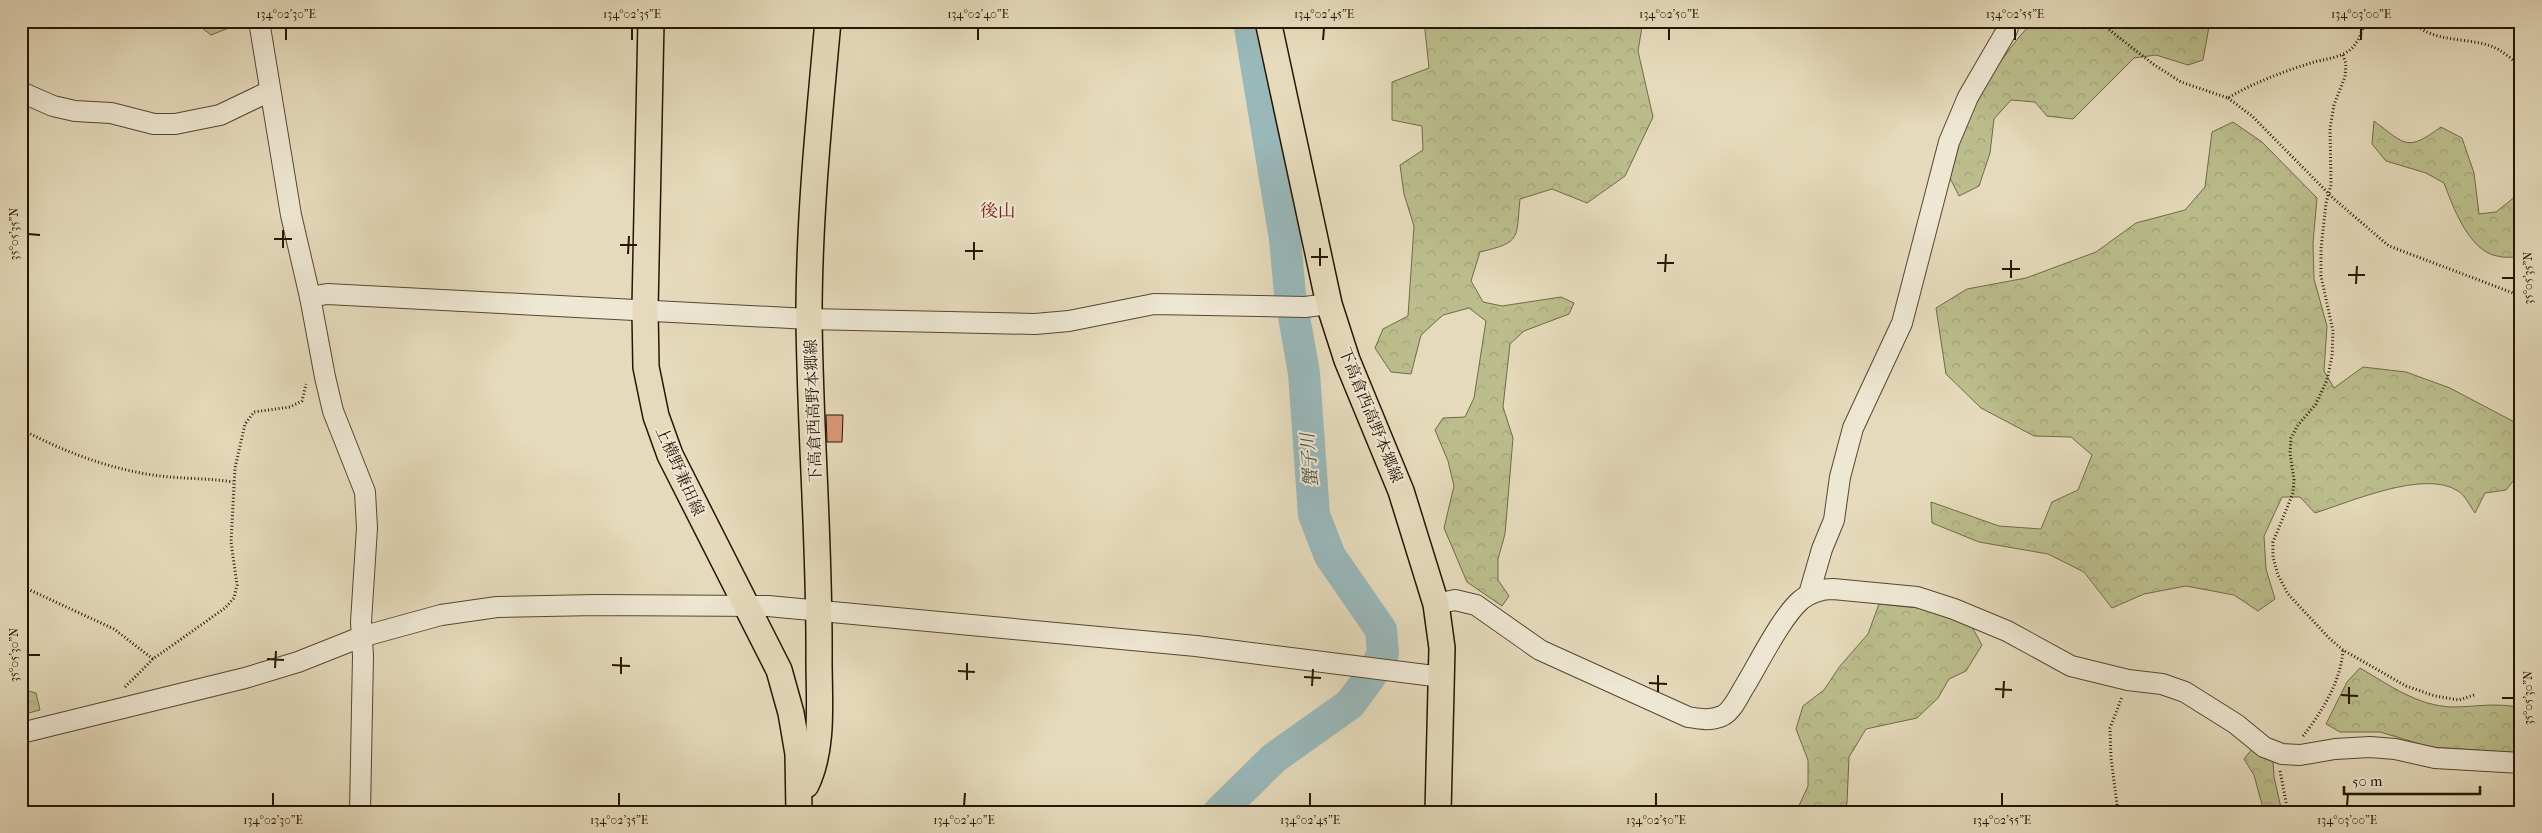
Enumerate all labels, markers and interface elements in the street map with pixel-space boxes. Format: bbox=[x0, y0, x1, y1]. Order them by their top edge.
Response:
text: 134°02'30"E bbox=[256, 7, 316, 21]
text: 134°02'35"E bbox=[603, 7, 661, 21]
text: 134°02'40"E bbox=[947, 7, 1009, 21]
text: 134°02'45"E bbox=[1294, 7, 1354, 21]
text: 134°02'50"E bbox=[1639, 7, 1699, 21]
text: 134°02'55"E bbox=[1986, 7, 2044, 21]
text: 134°03'00"E bbox=[2331, 7, 2391, 21]
district label: 後山 bbox=[980, 201, 1016, 222]
text: 35°05'35"N bbox=[7, 208, 21, 260]
text: 35°05'35"N bbox=[2521, 252, 2535, 304]
street label: 下高倉西高野本郷線 bbox=[801, 339, 825, 483]
street label: 下高倉西高野本郷線 bbox=[1335, 345, 1407, 485]
street label: 上横野兼田線 bbox=[652, 423, 708, 519]
water label: 蟹子川 bbox=[1298, 430, 1322, 488]
text: 35°05'30"N bbox=[7, 628, 21, 682]
text: 35°05'30"N bbox=[2521, 671, 2535, 725]
scale bar bbox=[2344, 763, 2481, 795]
text: 50 m bbox=[2352, 772, 2383, 790]
text: 134°02'30"E bbox=[243, 813, 303, 827]
text: 134°02'35"E bbox=[590, 813, 648, 827]
text: 134°02'40"E bbox=[933, 813, 995, 827]
text: 134°02'45"E bbox=[1280, 813, 1340, 827]
text: 134°02'50"E bbox=[1626, 813, 1686, 827]
text: 134°02'55"E bbox=[1973, 813, 2031, 827]
text: 134°03'00"E bbox=[2317, 813, 2377, 827]

